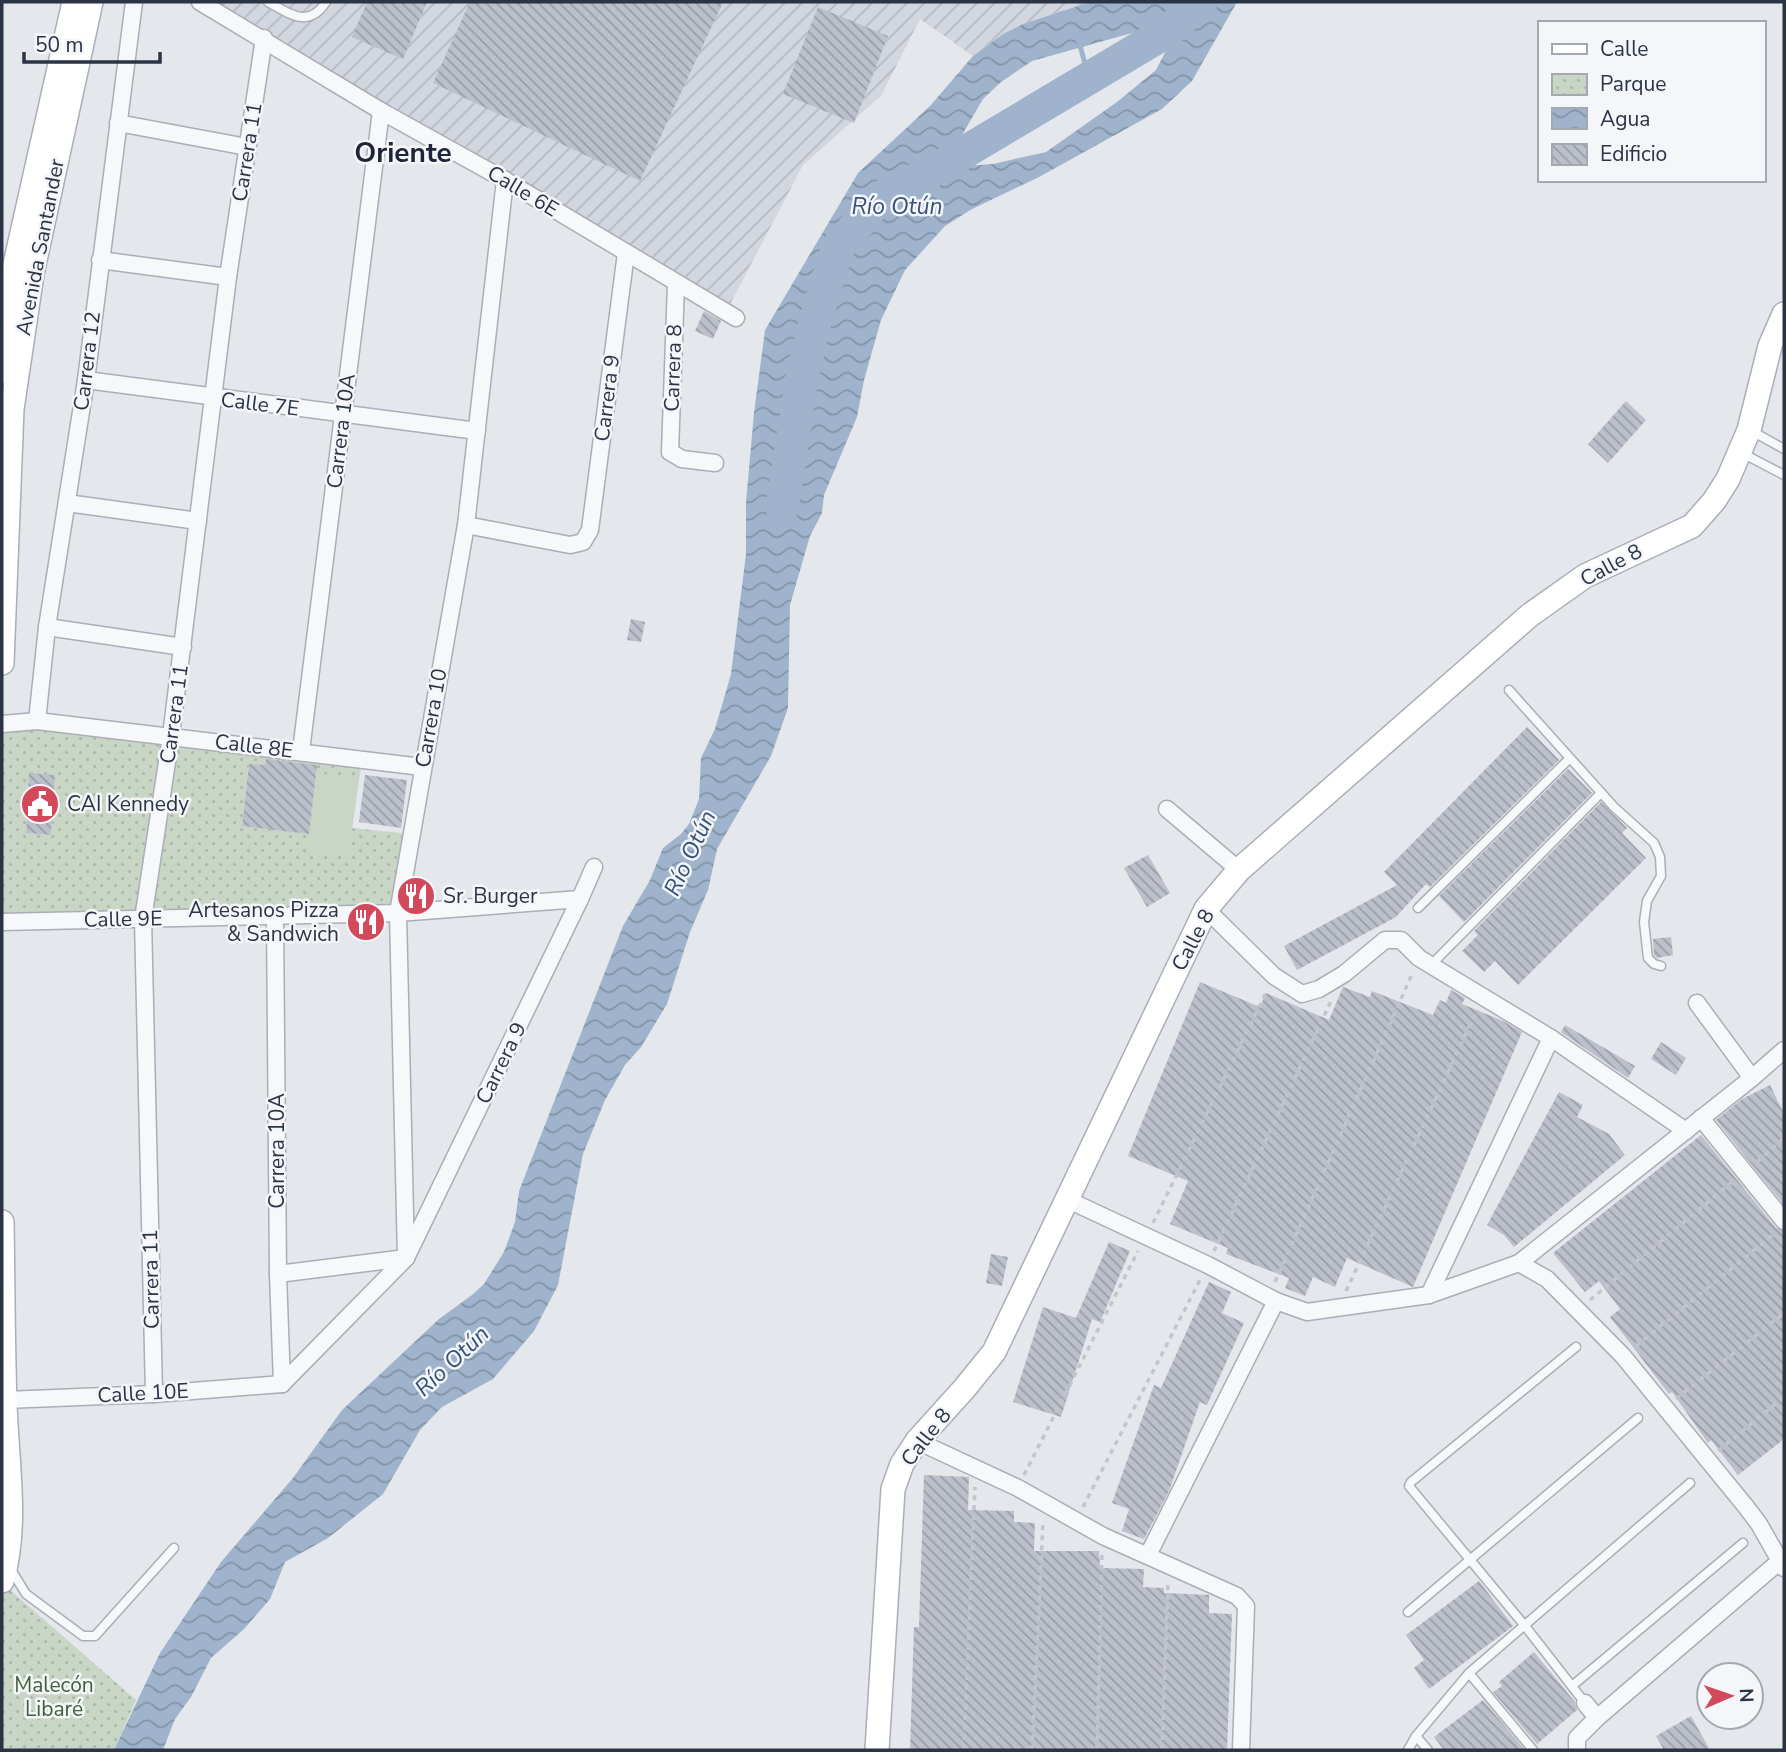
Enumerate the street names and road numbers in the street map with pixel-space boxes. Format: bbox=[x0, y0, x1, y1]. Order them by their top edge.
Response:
street label: Carrera 11 bbox=[225, 100, 269, 204]
street label: Avenida Santander bbox=[9, 156, 71, 338]
street label: Calle 6E bbox=[482, 159, 564, 223]
street label: Carrera 12 bbox=[67, 310, 107, 412]
street label: Carrera 8 bbox=[657, 324, 689, 412]
street label: Carrera 9 bbox=[588, 353, 626, 443]
street label: Carrera 10A bbox=[320, 372, 362, 490]
street label: Calle 7E bbox=[219, 385, 301, 423]
street label: Calle 8 bbox=[1575, 537, 1647, 593]
street label: Carrera 11 bbox=[153, 662, 195, 766]
street label: Carrera 10 bbox=[409, 666, 453, 770]
street label: Calle 8E bbox=[213, 727, 295, 765]
street label: Calle 9E bbox=[83, 904, 163, 934]
street label: Calle 8 bbox=[1165, 904, 1221, 976]
street label: Carrera 9 bbox=[469, 1018, 533, 1108]
street label: Carrera 10A bbox=[263, 1093, 291, 1209]
street label: Carrera 11 bbox=[136, 1229, 166, 1329]
street label: Calle 10E bbox=[97, 1377, 189, 1409]
street label: Calle 8 bbox=[895, 1402, 957, 1472]

